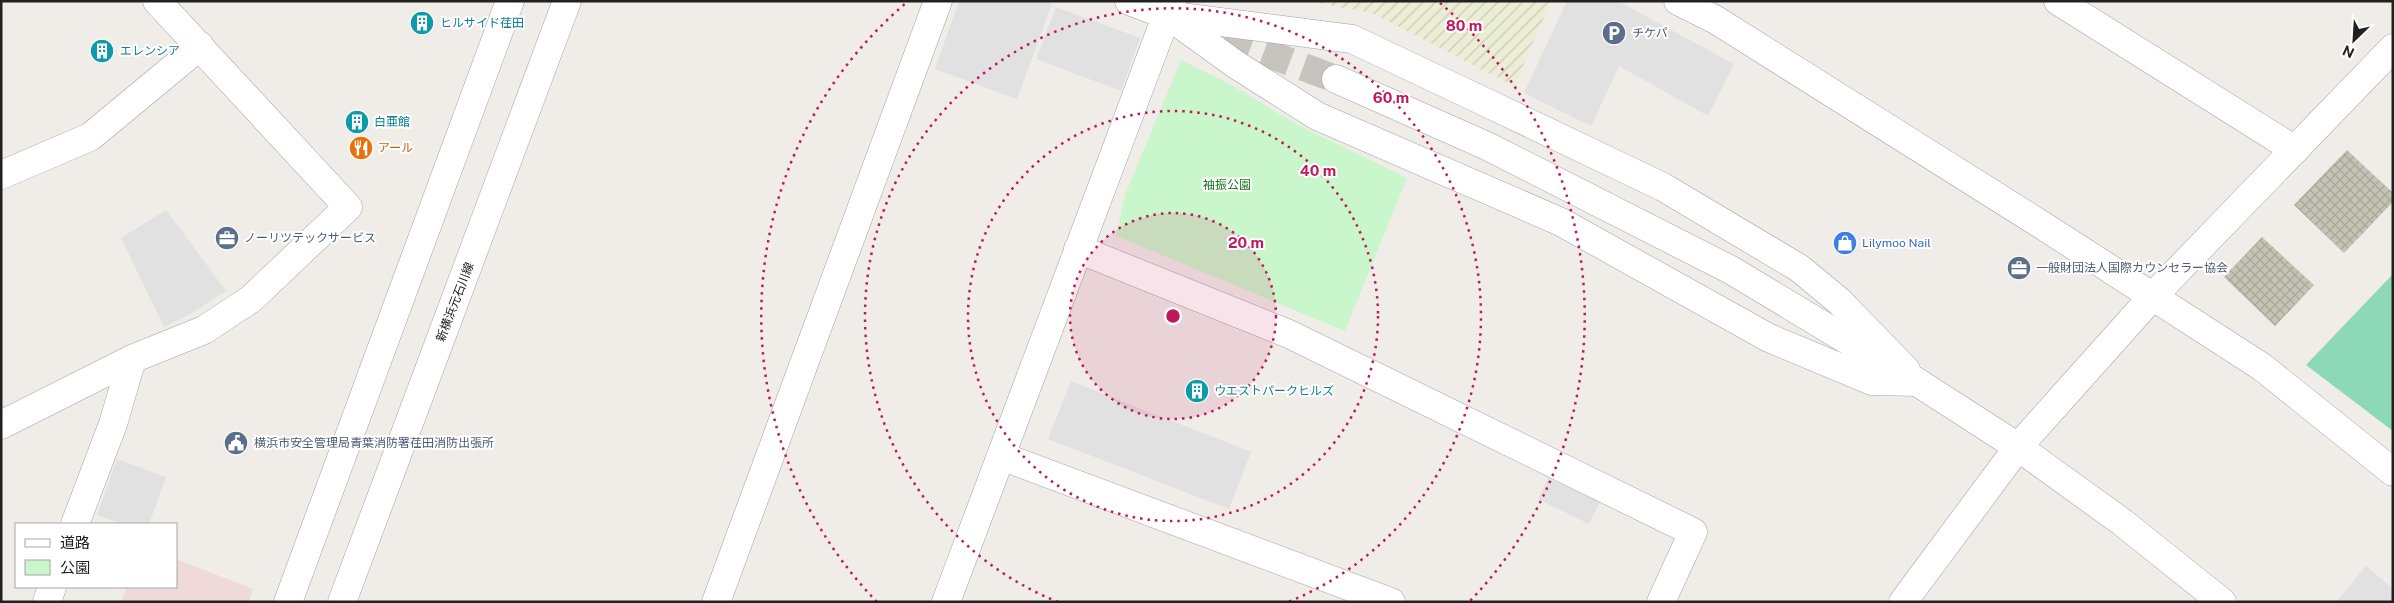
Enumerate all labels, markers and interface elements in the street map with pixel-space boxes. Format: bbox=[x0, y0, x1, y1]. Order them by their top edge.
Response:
building icon: ヒルサイド荏田 bbox=[409, 10, 435, 36]
north arrow bbox=[2329, 15, 2379, 65]
place label: ヒルサイド荏田 bbox=[440, 16, 524, 30]
text: 80 m bbox=[1446, 17, 1482, 34]
parking icon: チケパ bbox=[1601, 20, 1627, 46]
place label: チケパ bbox=[1632, 26, 1668, 40]
building icon: エレンシア bbox=[89, 38, 115, 64]
text: N bbox=[2340, 42, 2357, 61]
place label: エレンシア bbox=[120, 44, 180, 58]
text: 60 m bbox=[1373, 89, 1409, 106]
building icon: 白亜館 bbox=[344, 109, 370, 135]
place label: 白亜館 bbox=[374, 115, 410, 129]
restaurant icon: アール bbox=[348, 135, 374, 161]
place label: アール bbox=[378, 141, 413, 155]
text: 40 m bbox=[1300, 162, 1336, 179]
park label: 袖振公園 bbox=[1203, 178, 1251, 192]
office icon: ノーリツテックサービス bbox=[214, 225, 240, 251]
shop icon: Lilymoo Nail bbox=[1832, 230, 1858, 256]
place label: ノーリツテックサービス bbox=[244, 231, 376, 245]
text: 20 m bbox=[1228, 234, 1264, 251]
place label: Lilymoo Nail bbox=[1862, 236, 1931, 250]
office icon: 一般財団法人国際カウンセラー協会 bbox=[2006, 255, 2032, 281]
street label: 新横浜元石川線 bbox=[433, 260, 477, 344]
place label: 一般財団法人国際カウンセラー協会 bbox=[2036, 261, 2228, 275]
centre of rings bbox=[1164, 307, 1182, 325]
building icon: ウエストパークヒルズ bbox=[1184, 378, 1210, 404]
place label: ウエストパークヒルズ bbox=[1214, 384, 1334, 398]
public building icon: 横浜市安全管理局青葉消防署荏田消防出張所 bbox=[223, 430, 249, 456]
place label: 横浜市安全管理局青葉消防署荏田消防出張所 bbox=[254, 436, 494, 450]
legend bbox=[15, 523, 178, 588]
text: 道路 bbox=[60, 534, 90, 551]
text: 公園 bbox=[60, 559, 90, 576]

